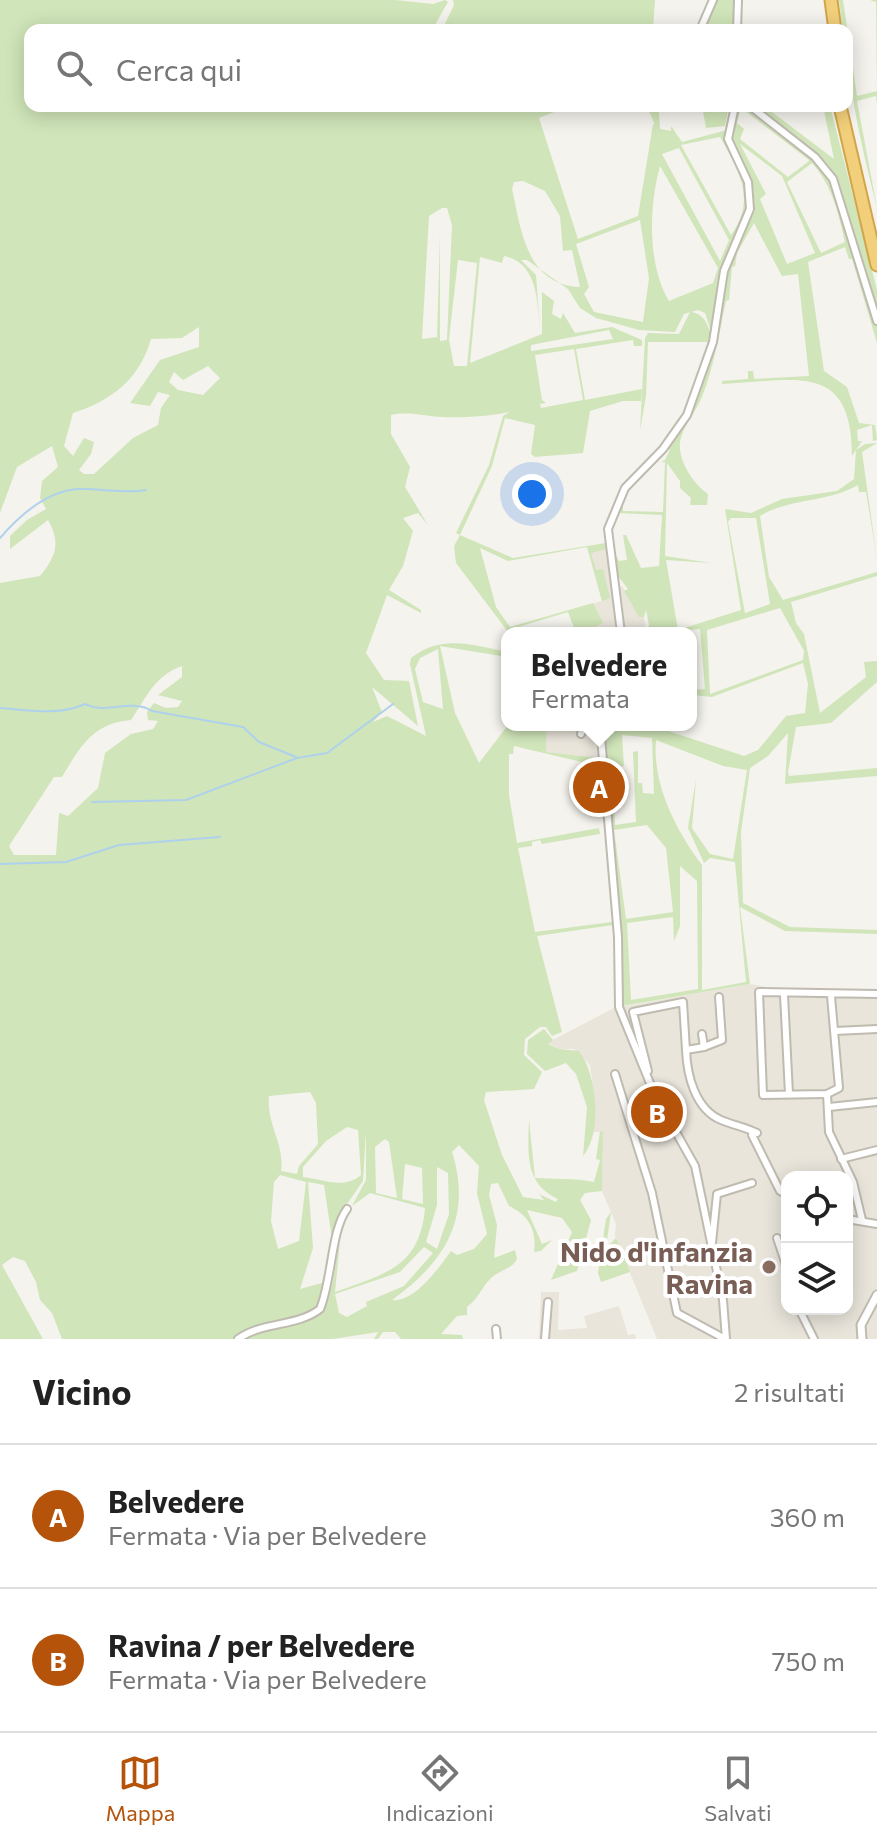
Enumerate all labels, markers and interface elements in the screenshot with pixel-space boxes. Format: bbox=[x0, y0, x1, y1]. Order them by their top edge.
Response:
search box bbox=[24, 24, 853, 112]
icon: search bbox=[52, 46, 96, 90]
text: Cerca qui bbox=[116, 50, 242, 87]
your location bbox=[512, 474, 552, 514]
popup bbox=[501, 627, 697, 731]
text: Belvedere bbox=[531, 645, 667, 682]
text: Fermata bbox=[531, 682, 630, 713]
pin: A bbox=[573, 757, 625, 817]
pin: B bbox=[631, 1082, 683, 1142]
map controls bbox=[781, 1171, 853, 1315]
button: locate bbox=[781, 1171, 853, 1243]
place label: Nido d'infanzia Ravina bbox=[560, 1234, 753, 1300]
button: layers bbox=[781, 1243, 853, 1315]
marker: Nido d'infanzia Ravina bbox=[760, 1258, 778, 1276]
text: Vicino bbox=[32, 1370, 132, 1412]
text: 2 risultati bbox=[734, 1376, 845, 1407]
text: Belvedere bbox=[108, 1482, 244, 1519]
text: A bbox=[49, 1501, 67, 1532]
text: 360 m bbox=[770, 1501, 845, 1532]
text: Fermata · Via per Belvedere bbox=[108, 1519, 427, 1550]
text: Ravina / per Belvedere bbox=[108, 1626, 415, 1663]
text: B bbox=[49, 1645, 67, 1676]
text: 750 m bbox=[772, 1645, 845, 1676]
text: Fermata · Via per Belvedere bbox=[108, 1663, 427, 1694]
tab: Mappa bbox=[105, 1751, 175, 1826]
tab: Indicazioni bbox=[386, 1751, 494, 1826]
tab: Salvati bbox=[704, 1751, 772, 1826]

